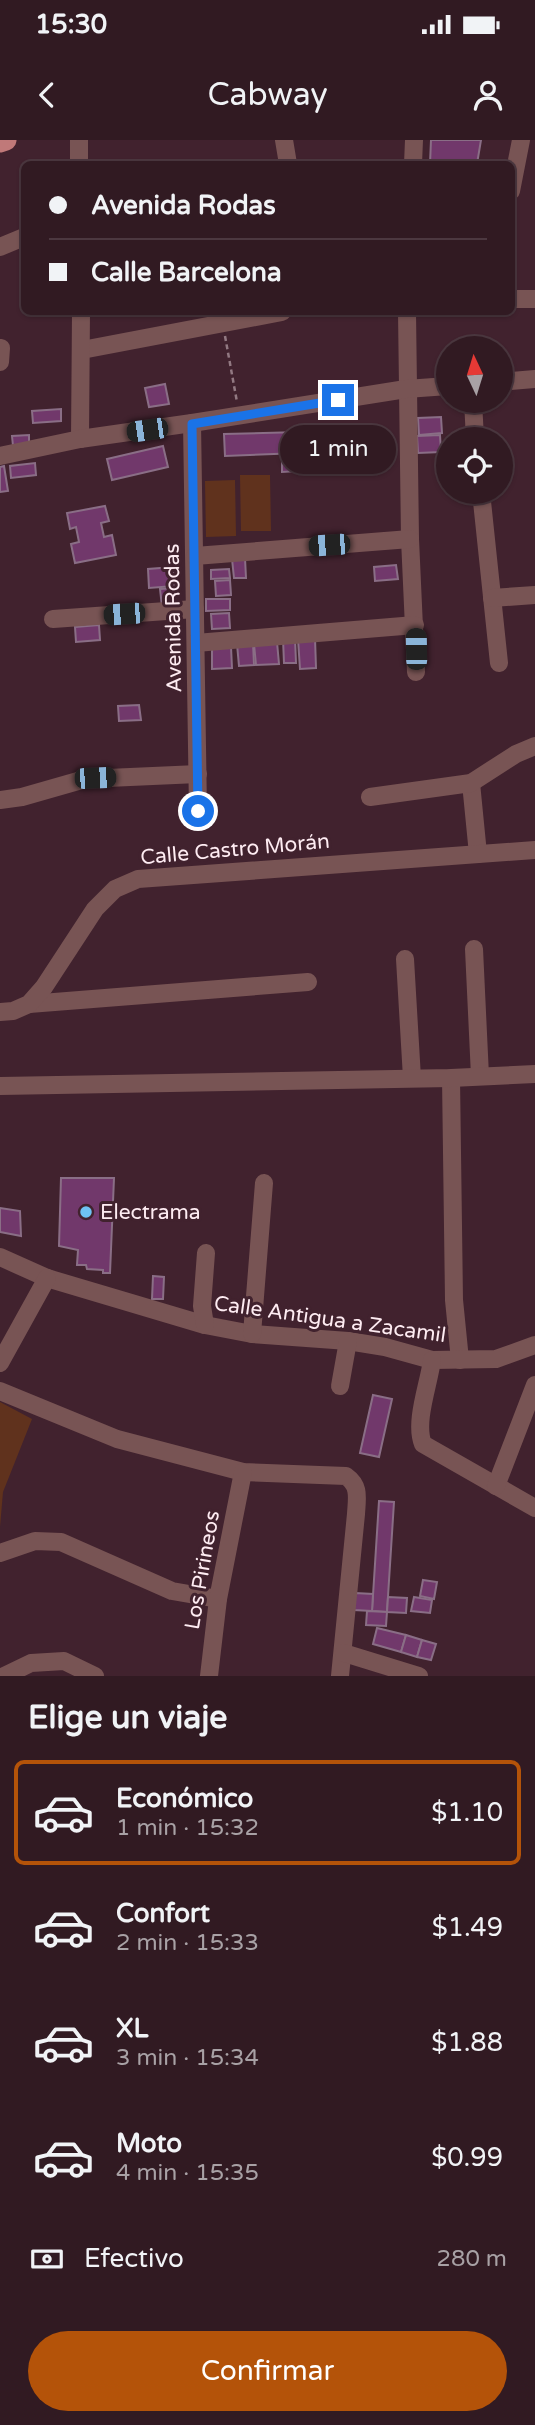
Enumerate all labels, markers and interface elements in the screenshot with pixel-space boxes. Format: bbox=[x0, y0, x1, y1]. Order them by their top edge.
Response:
text: 15:30 bbox=[35, 9, 107, 40]
icon: back bbox=[28, 76, 66, 114]
text: Cabway bbox=[207, 76, 328, 114]
icon: person bbox=[469, 76, 507, 114]
text: Avenida Rodas bbox=[91, 190, 276, 221]
text: Calle Barcelona bbox=[91, 257, 282, 288]
north arrow bbox=[436, 336, 513, 413]
map controls bbox=[436, 336, 513, 504]
route end bbox=[322, 384, 354, 416]
car bbox=[125, 417, 170, 443]
callout: 1 min bbox=[280, 424, 396, 474]
button: locate bbox=[436, 427, 513, 504]
text: 1 min bbox=[307, 435, 369, 463]
car bbox=[308, 533, 351, 557]
street label: Avenida Rodas bbox=[160, 543, 187, 693]
car bbox=[103, 602, 146, 626]
car bbox=[406, 628, 427, 670]
car bbox=[74, 767, 117, 789]
route start bbox=[182, 795, 214, 827]
street label: Calle Castro Morán bbox=[139, 829, 331, 870]
place label: Electrama bbox=[100, 1200, 201, 1225]
marker: Electrama bbox=[78, 1204, 94, 1220]
street label: Calle Antigua a Zacamil bbox=[212, 1291, 448, 1348]
street label: Los Pirineos bbox=[180, 1509, 225, 1632]
text: Elige un viaje bbox=[28, 1699, 227, 1737]
icon: car bbox=[32, 1781, 95, 1844]
text: Económico bbox=[116, 1783, 253, 1814]
text: $1.10 bbox=[431, 1797, 503, 1828]
text: 1 min · 15:32 bbox=[116, 1814, 259, 1842]
icon: car bbox=[32, 1896, 95, 1959]
text: Confort bbox=[116, 1898, 210, 1929]
text: $1.49 bbox=[432, 1912, 503, 1943]
text: 2 min · 15:33 bbox=[116, 1929, 259, 1957]
icon: car bbox=[32, 2011, 95, 2074]
text: XL bbox=[116, 2013, 148, 2044]
text: $1.88 bbox=[431, 2027, 503, 2058]
text: 3 min · 15:34 bbox=[116, 2044, 259, 2072]
icon: car bbox=[32, 2126, 95, 2189]
text: Moto bbox=[116, 2128, 182, 2159]
text: $0.99 bbox=[431, 2142, 503, 2173]
text: 4 min · 15:35 bbox=[116, 2159, 259, 2187]
icon: cash bbox=[28, 2240, 66, 2278]
text: Efectivo bbox=[84, 2243, 184, 2274]
text: 280 m bbox=[437, 2245, 507, 2273]
button: Confirmar bbox=[28, 2331, 507, 2411]

